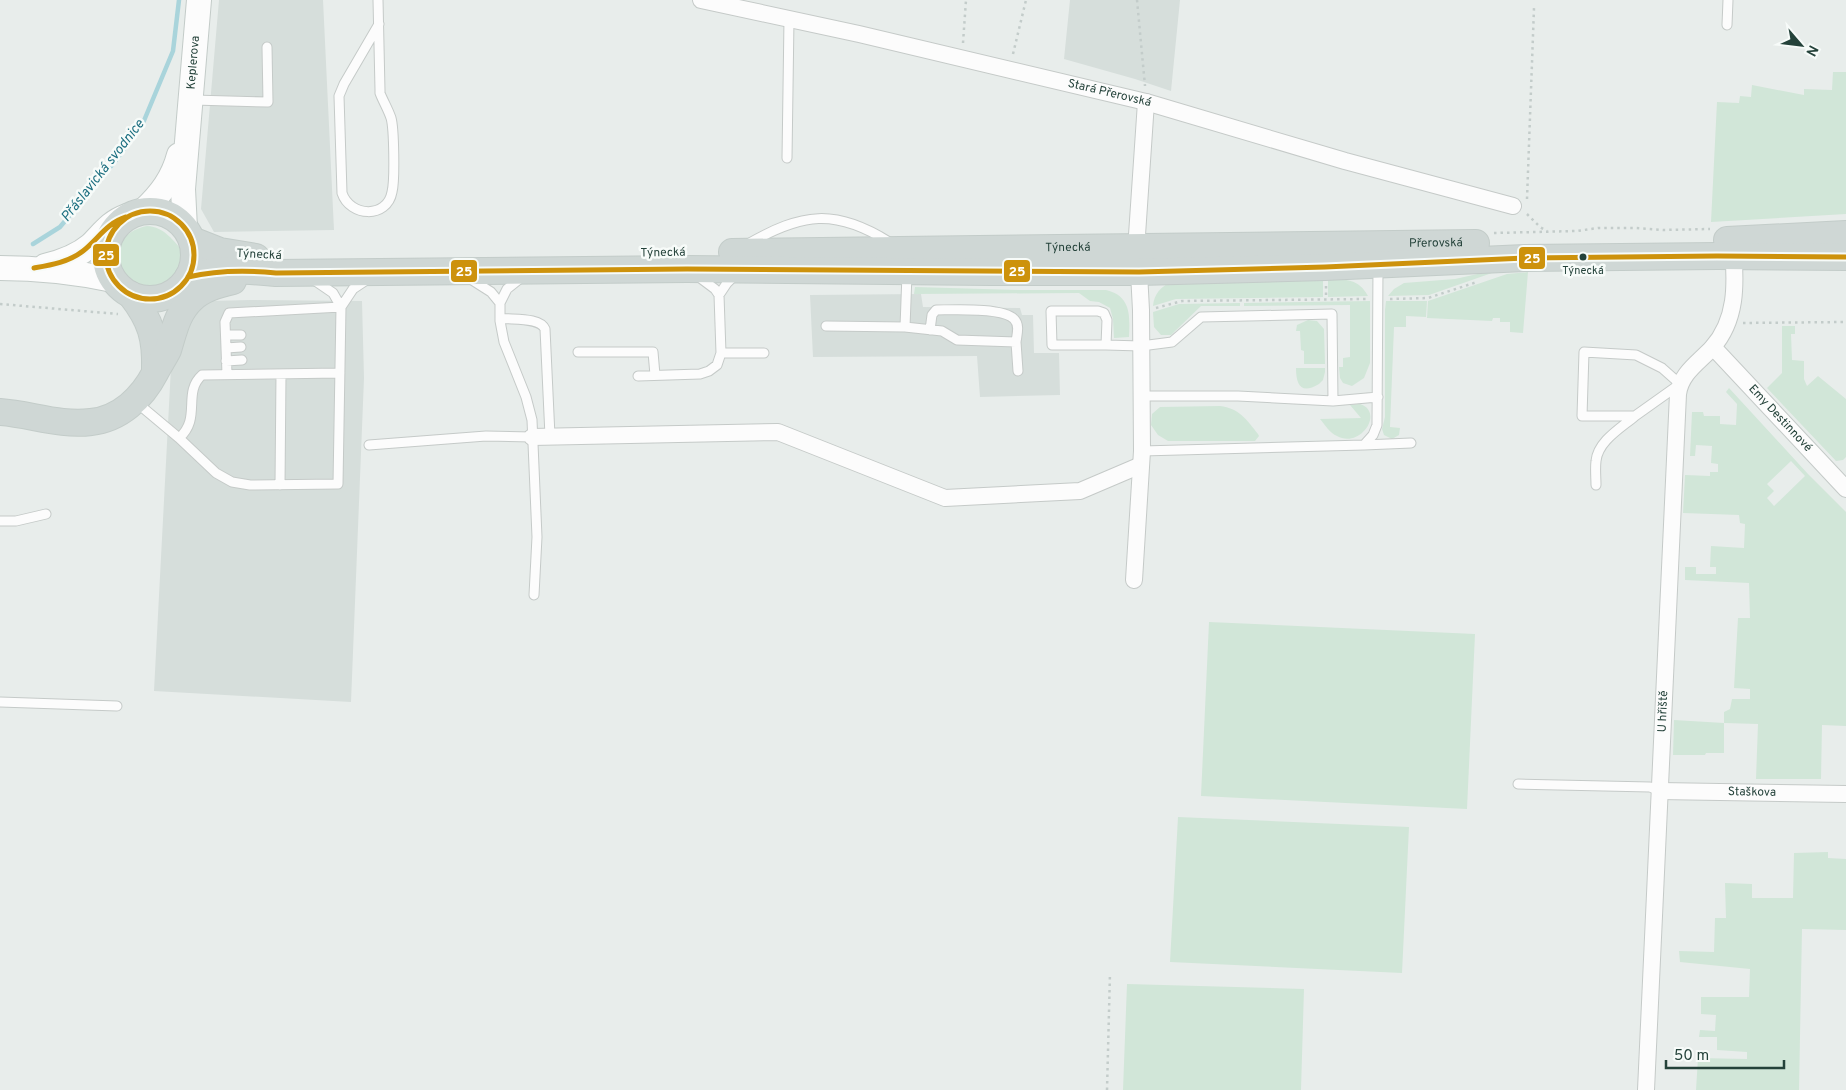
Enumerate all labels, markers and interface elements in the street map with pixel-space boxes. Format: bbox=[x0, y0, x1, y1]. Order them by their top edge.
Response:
north arrow bbox=[1776, 20, 1826, 70]
street label: Keplerova bbox=[183, 35, 204, 90]
text: N bbox=[1801, 42, 1821, 59]
street label: Stará Přerovská bbox=[1066, 76, 1153, 111]
water label: Přáslavická svodnice bbox=[58, 116, 149, 226]
street label: Přerovská bbox=[1409, 235, 1463, 252]
street label: Týnecká bbox=[1045, 240, 1091, 256]
line badge: 25 bbox=[92, 243, 120, 267]
street label: Týnecká bbox=[640, 245, 686, 261]
street label: Týnecká bbox=[236, 246, 282, 264]
line badge: 25 bbox=[1518, 246, 1546, 270]
text: 25 bbox=[97, 248, 115, 265]
text: 25 bbox=[1523, 251, 1541, 268]
marker: Týnecká bbox=[1578, 252, 1588, 262]
line badge: 25 bbox=[450, 259, 478, 283]
line badge: 25 bbox=[1003, 259, 1031, 283]
text: 25 bbox=[455, 264, 473, 281]
text: 25 bbox=[1008, 264, 1026, 281]
place label: Týnecká bbox=[1562, 264, 1604, 278]
street label: Emy Destinnové bbox=[1744, 381, 1816, 456]
street label: U hřiště bbox=[1654, 690, 1672, 733]
street label: Staškova bbox=[1728, 784, 1776, 801]
scale bar bbox=[1666, 1038, 1784, 1070]
text: 50 m bbox=[1674, 1047, 1709, 1066]

